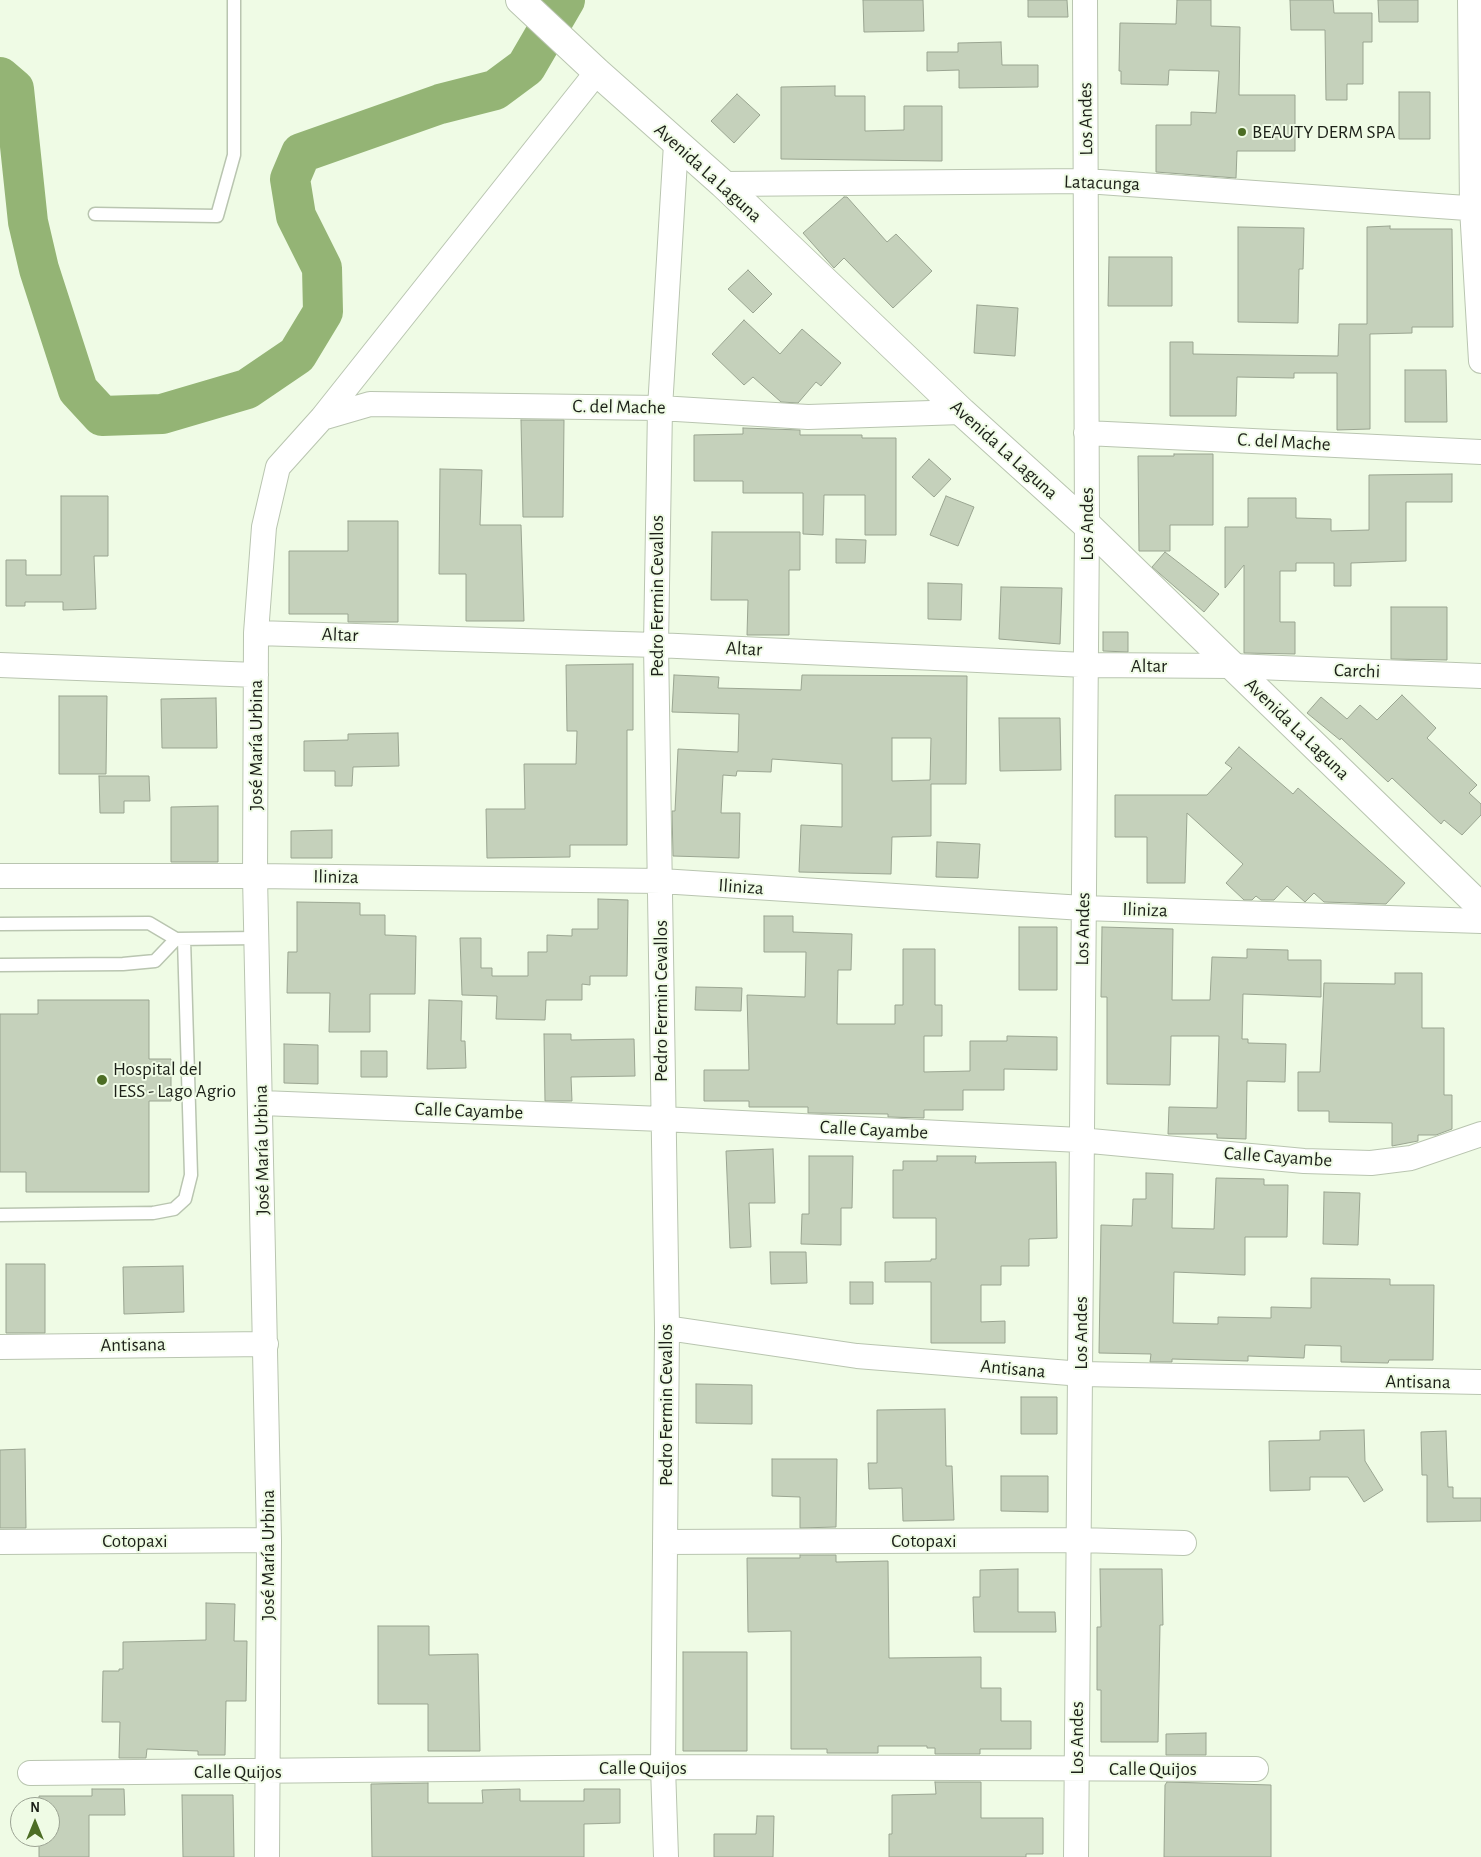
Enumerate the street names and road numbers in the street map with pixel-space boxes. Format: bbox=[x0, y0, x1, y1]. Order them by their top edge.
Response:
street label: Los Andes bbox=[1074, 82, 1098, 156]
street label: Avenida La Laguna bbox=[649, 119, 767, 227]
street label: Latacunga bbox=[1064, 170, 1140, 196]
street label: C. del Mache bbox=[572, 395, 666, 419]
street label: Avenida La Laguna bbox=[945, 396, 1063, 504]
street label: C. del Mache bbox=[1237, 428, 1331, 456]
street label: Los Andes bbox=[1076, 487, 1098, 561]
street label: Pedro Fermin Cevallos bbox=[646, 515, 668, 677]
street label: Altar bbox=[321, 623, 359, 647]
street label: Altar bbox=[725, 637, 763, 661]
street label: Altar bbox=[1131, 655, 1167, 677]
street label: Carchi bbox=[1333, 659, 1381, 683]
street label: Avenida La Laguna bbox=[1240, 673, 1354, 785]
street label: José María Urbina bbox=[245, 680, 267, 810]
street label: Iliniza bbox=[313, 865, 359, 889]
street label: Iliniza bbox=[718, 874, 764, 900]
street label: Los Andes bbox=[1071, 892, 1095, 966]
street label: Iliniza bbox=[1122, 898, 1168, 922]
street label: Pedro Fermin Cevallos bbox=[650, 920, 672, 1082]
street label: José María Urbina bbox=[249, 1085, 275, 1215]
street label: Calle Cayambe bbox=[414, 1098, 524, 1124]
street label: Calle Cayambe bbox=[819, 1116, 929, 1144]
street label: Calle Cayambe bbox=[1223, 1142, 1333, 1172]
street label: Los Andes bbox=[1070, 1296, 1092, 1370]
street label: Pedro Fermin Cevallos bbox=[655, 1324, 677, 1486]
street label: Antisana bbox=[100, 1333, 166, 1357]
street label: Antisana bbox=[979, 1355, 1047, 1383]
street label: Antisana bbox=[1385, 1370, 1451, 1394]
street label: José María Urbina bbox=[257, 1490, 279, 1620]
street label: Cotopaxi bbox=[102, 1530, 168, 1552]
street label: Cotopaxi bbox=[891, 1530, 957, 1552]
street label: Los Andes bbox=[1066, 1701, 1088, 1775]
street label: Calle Quijos bbox=[599, 1757, 687, 1779]
street label: Calle Quijos bbox=[1109, 1758, 1197, 1780]
street label: Calle Quijos bbox=[194, 1761, 282, 1783]

